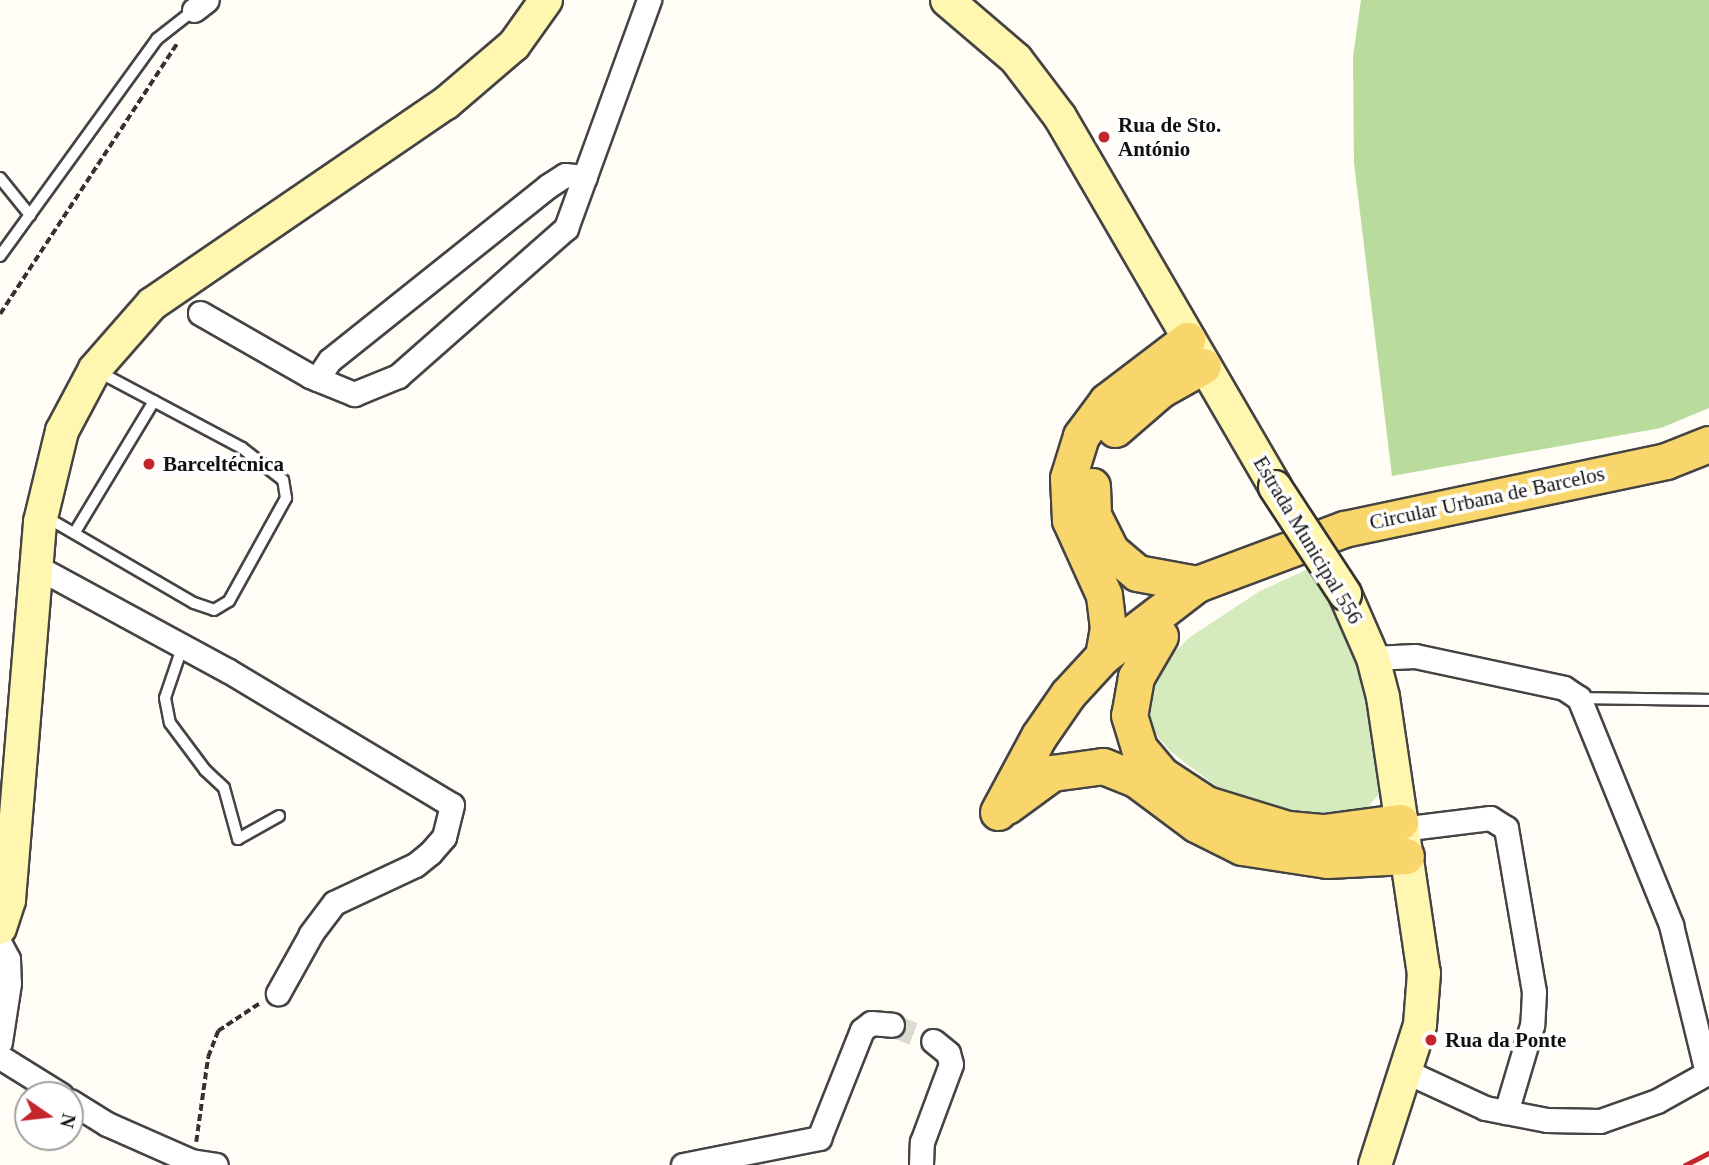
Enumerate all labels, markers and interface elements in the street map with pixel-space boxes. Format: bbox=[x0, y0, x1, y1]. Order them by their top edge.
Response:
place label: Rua de Sto. António bbox=[1118, 112, 1221, 162]
marker: Rua de Sto. António bbox=[1096, 129, 1112, 145]
place label: Barceltécnica bbox=[163, 451, 284, 477]
street label: Estrada Municipal 556 bbox=[1248, 452, 1368, 628]
marker: Barceltécnica bbox=[141, 456, 157, 472]
street label: Circular Urbana de Barcelos bbox=[1367, 461, 1607, 535]
place label: Rua da Ponte bbox=[1445, 1027, 1566, 1053]
marker: Rua da Ponte bbox=[1423, 1032, 1439, 1048]
north arrow bbox=[14, 1081, 84, 1151]
text: N bbox=[56, 1112, 80, 1130]

